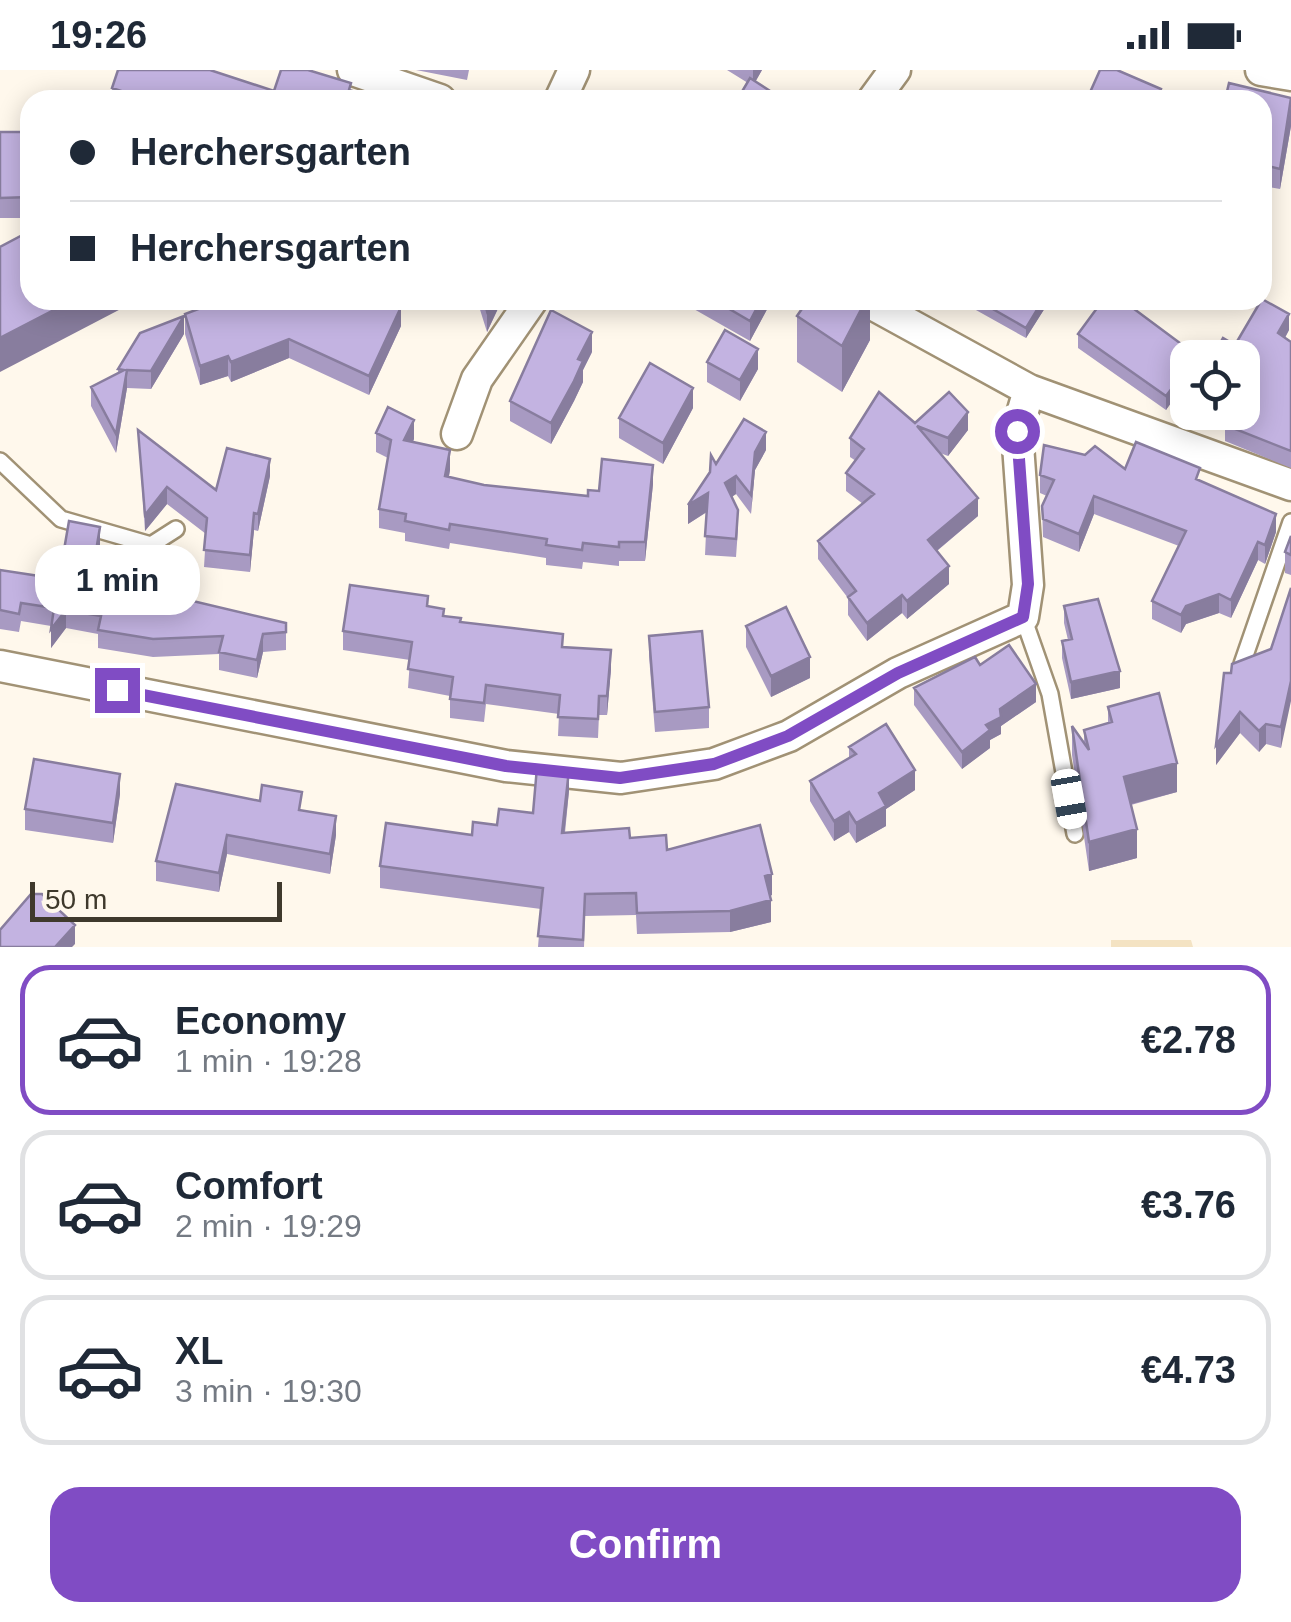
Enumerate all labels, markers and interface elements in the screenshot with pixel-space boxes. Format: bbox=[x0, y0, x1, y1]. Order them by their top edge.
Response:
text: 19:26 bbox=[50, 14, 147, 56]
text: Herchersgarten bbox=[130, 131, 411, 173]
text: Herchersgarten bbox=[130, 227, 411, 269]
map controls bbox=[1170, 340, 1260, 430]
button: locate bbox=[1170, 340, 1260, 430]
route start bbox=[995, 409, 1040, 454]
callout: 1 min bbox=[34, 545, 200, 615]
text: 1 min bbox=[76, 562, 159, 598]
route end bbox=[95, 668, 140, 713]
car bbox=[1049, 767, 1089, 831]
scale bar bbox=[30, 877, 282, 921]
text: 50 m bbox=[45, 884, 107, 915]
icon: car bbox=[55, 995, 145, 1085]
text: Economy bbox=[175, 1000, 346, 1042]
text: €2.78 bbox=[1141, 1019, 1236, 1061]
text: 1 min · 19:28 bbox=[175, 1043, 362, 1079]
icon: car bbox=[55, 1160, 145, 1250]
text: Comfort bbox=[175, 1165, 323, 1207]
text: €3.76 bbox=[1141, 1184, 1236, 1226]
text: 2 min · 19:29 bbox=[175, 1208, 362, 1244]
icon: car bbox=[55, 1325, 145, 1415]
text: XL bbox=[175, 1330, 224, 1372]
text: €4.73 bbox=[1141, 1349, 1236, 1391]
text: 3 min · 19:30 bbox=[175, 1373, 362, 1409]
button: Confirm bbox=[50, 1487, 1241, 1602]

